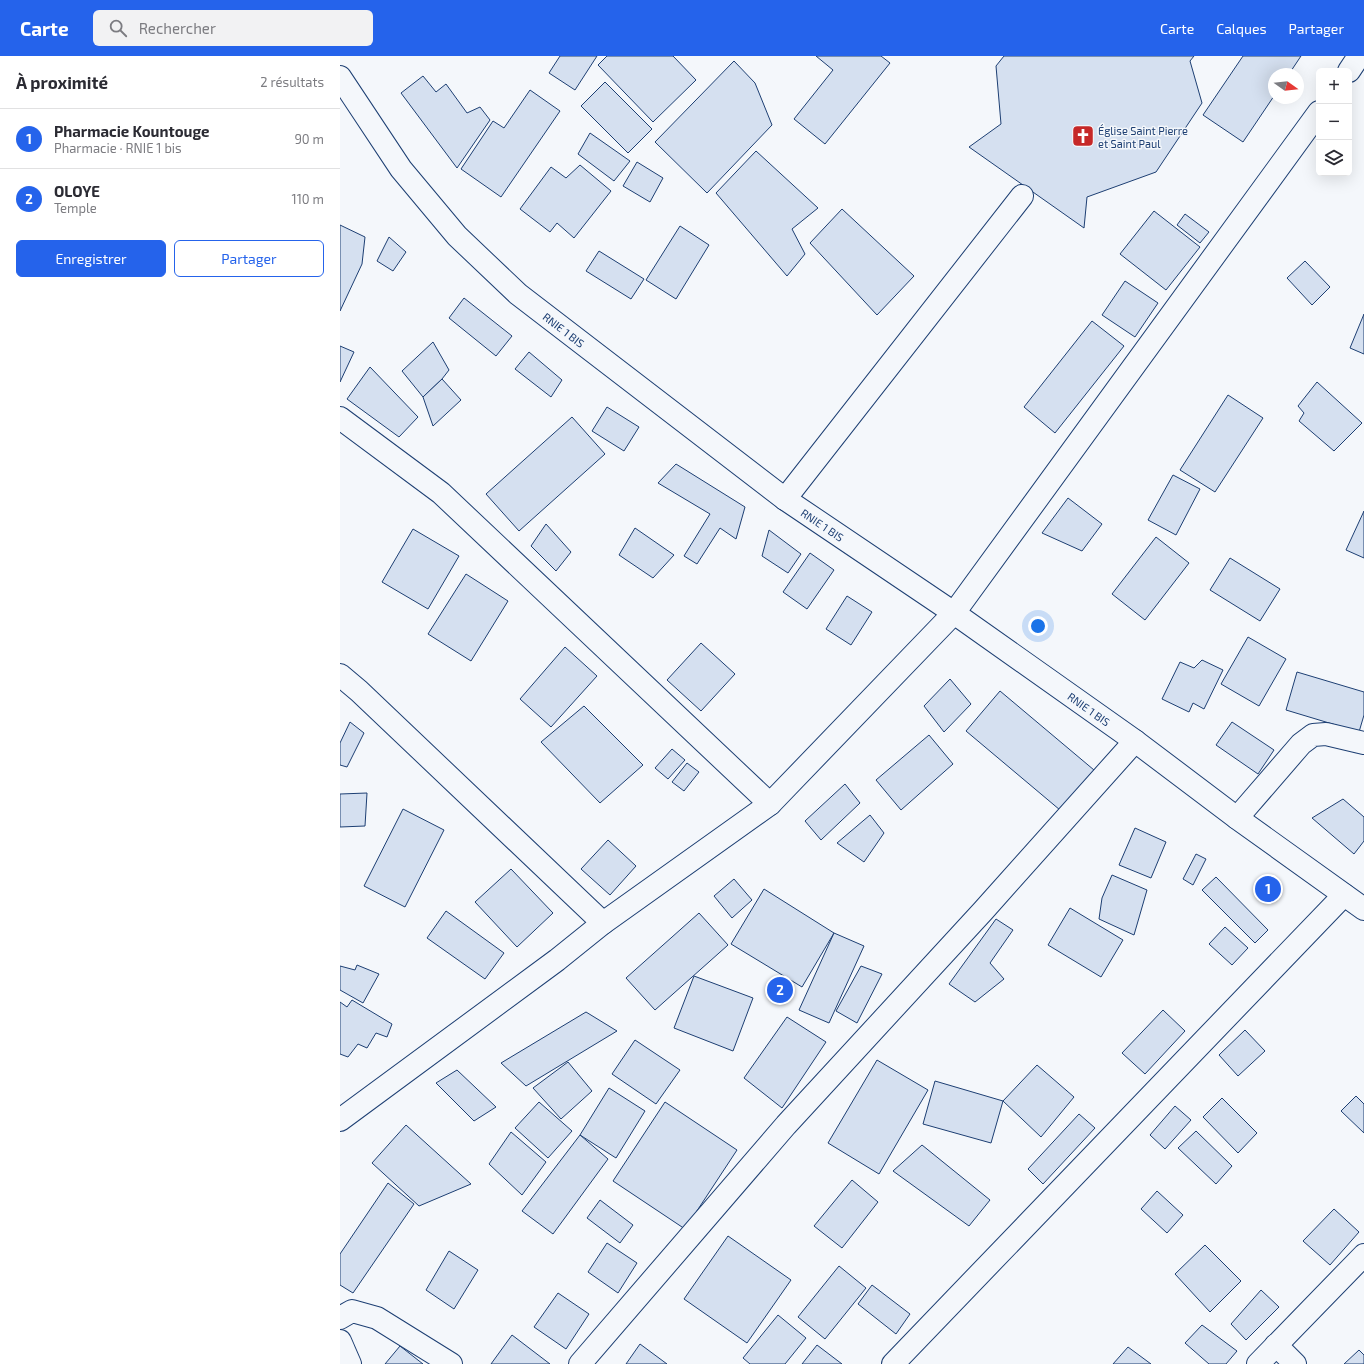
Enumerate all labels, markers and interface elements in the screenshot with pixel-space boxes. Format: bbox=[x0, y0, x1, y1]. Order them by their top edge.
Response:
search box bbox=[93, 10, 373, 46]
text: Carte bbox=[20, 17, 69, 40]
icon: search bbox=[107, 17, 129, 39]
text: Rechercher bbox=[139, 19, 216, 37]
text: Carte bbox=[1160, 20, 1194, 37]
text: Calques bbox=[1216, 20, 1267, 37]
text: Partager bbox=[1289, 20, 1344, 37]
north arrow bbox=[1268, 68, 1304, 104]
map controls bbox=[1316, 68, 1352, 176]
button: + bbox=[1316, 68, 1352, 104]
text: À proximité bbox=[16, 72, 108, 92]
text: 2 résultats bbox=[260, 74, 324, 90]
button: − bbox=[1316, 104, 1352, 140]
text: Pharmacie Kountouge bbox=[54, 122, 209, 140]
church icon: Église Saint Pierre et Saint Paul bbox=[1070, 123, 1096, 149]
place label: Église Saint Pierre et Saint Paul bbox=[1098, 124, 1188, 150]
text: 1 bbox=[26, 131, 32, 147]
text: 90 m bbox=[294, 131, 324, 147]
text: Pharmacie · RNIE 1 bis bbox=[54, 140, 182, 156]
button: layers bbox=[1316, 140, 1352, 176]
text: OLOYE bbox=[54, 182, 100, 200]
text: 2 bbox=[25, 191, 33, 207]
text: 110 m bbox=[292, 191, 324, 207]
text: Temple bbox=[54, 200, 97, 216]
button: Enregistrer bbox=[16, 240, 166, 277]
button: Partager bbox=[174, 240, 324, 277]
street label: RNIE 1 BIS bbox=[541, 309, 587, 349]
street label: RNIE 1 BIS bbox=[799, 505, 847, 543]
your location bbox=[1028, 616, 1048, 636]
street label: RNIE 1 BIS bbox=[1066, 689, 1113, 728]
pin: 1 bbox=[1255, 874, 1281, 904]
pin: 2 bbox=[767, 975, 793, 1005]

